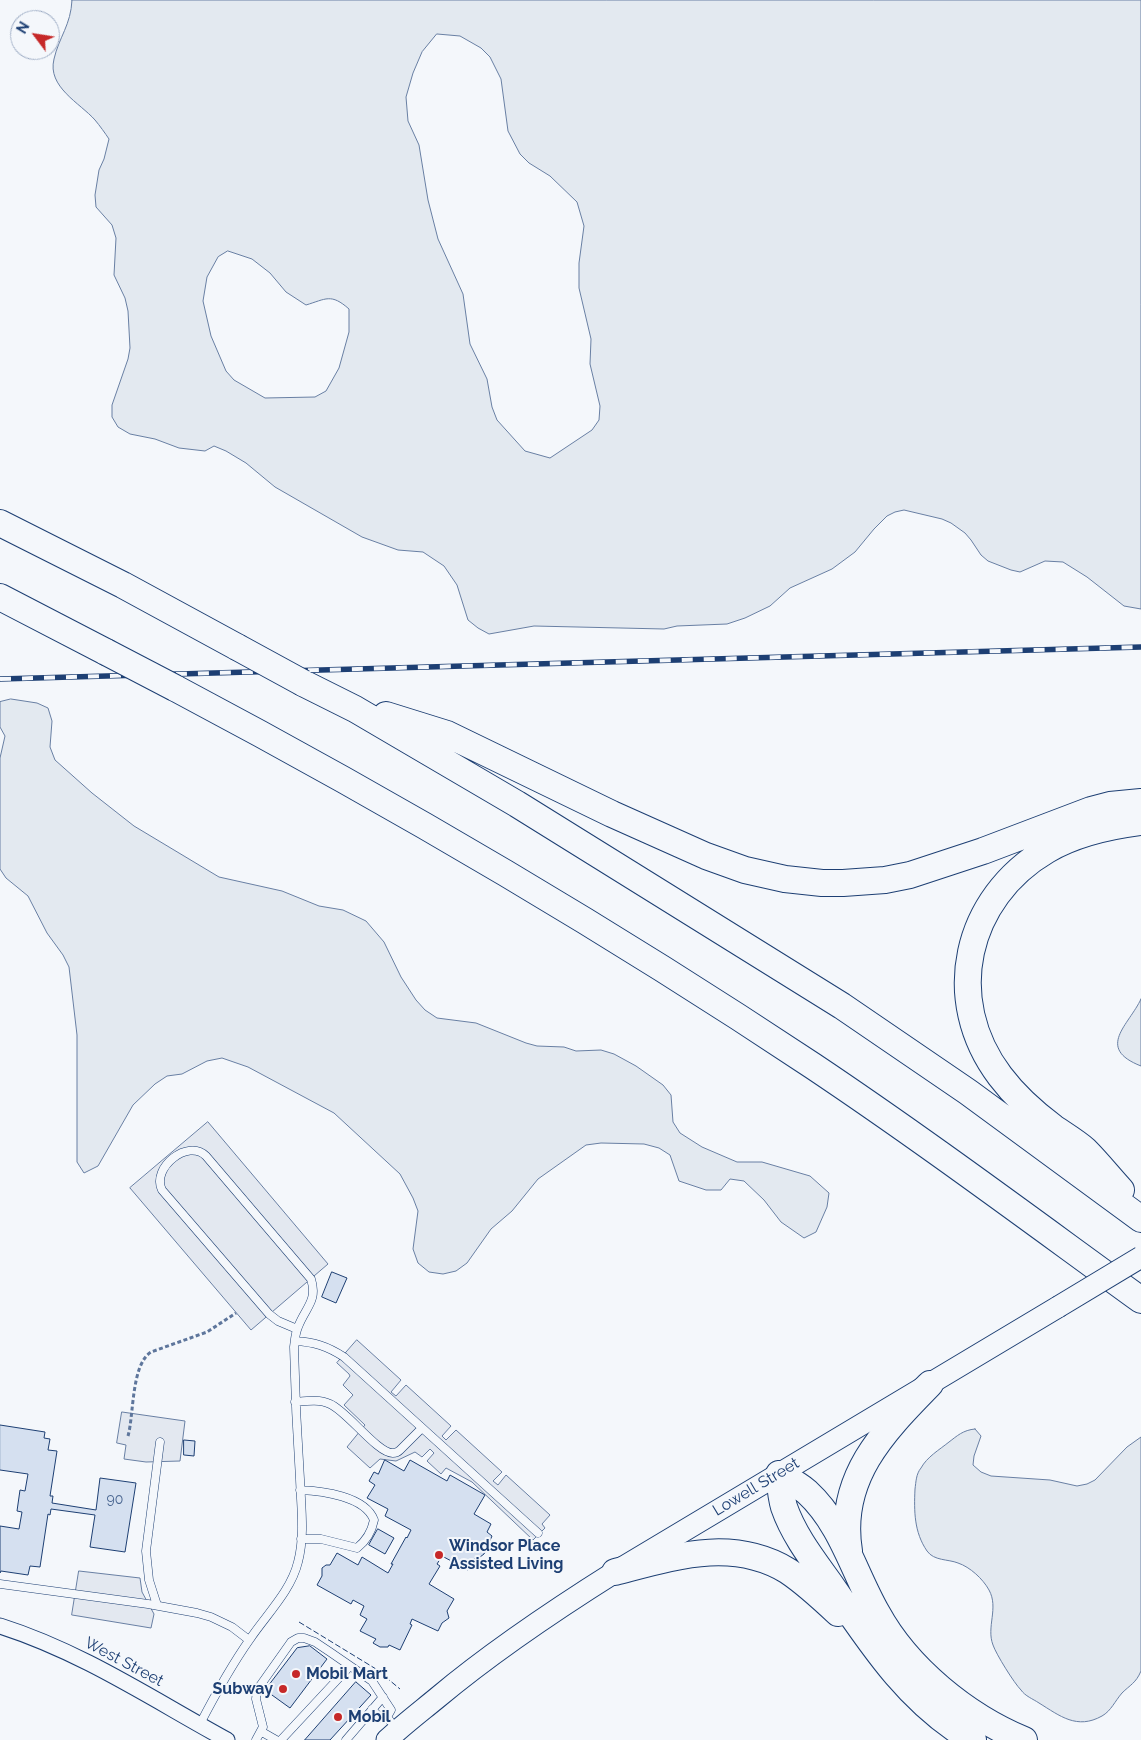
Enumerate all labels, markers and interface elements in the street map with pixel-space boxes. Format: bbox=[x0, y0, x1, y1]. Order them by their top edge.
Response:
north arrow bbox=[10, 10, 60, 60]
text: N bbox=[13, 19, 33, 36]
street label: Lowell Street bbox=[709, 1454, 803, 1520]
house number: 90 bbox=[107, 1492, 123, 1508]
place label: Windsor Place Assisted Living bbox=[449, 1536, 563, 1574]
marker: Windsor Place Assisted Living bbox=[433, 1549, 445, 1561]
street label: West Street bbox=[81, 1633, 167, 1691]
place label: Mobil Mart bbox=[306, 1664, 388, 1684]
marker: Mobil Mart bbox=[290, 1668, 302, 1680]
place label: Subway bbox=[213, 1679, 273, 1699]
marker: Subway bbox=[277, 1683, 289, 1695]
place label: Mobil bbox=[348, 1707, 391, 1727]
marker: Mobil bbox=[332, 1711, 344, 1723]

